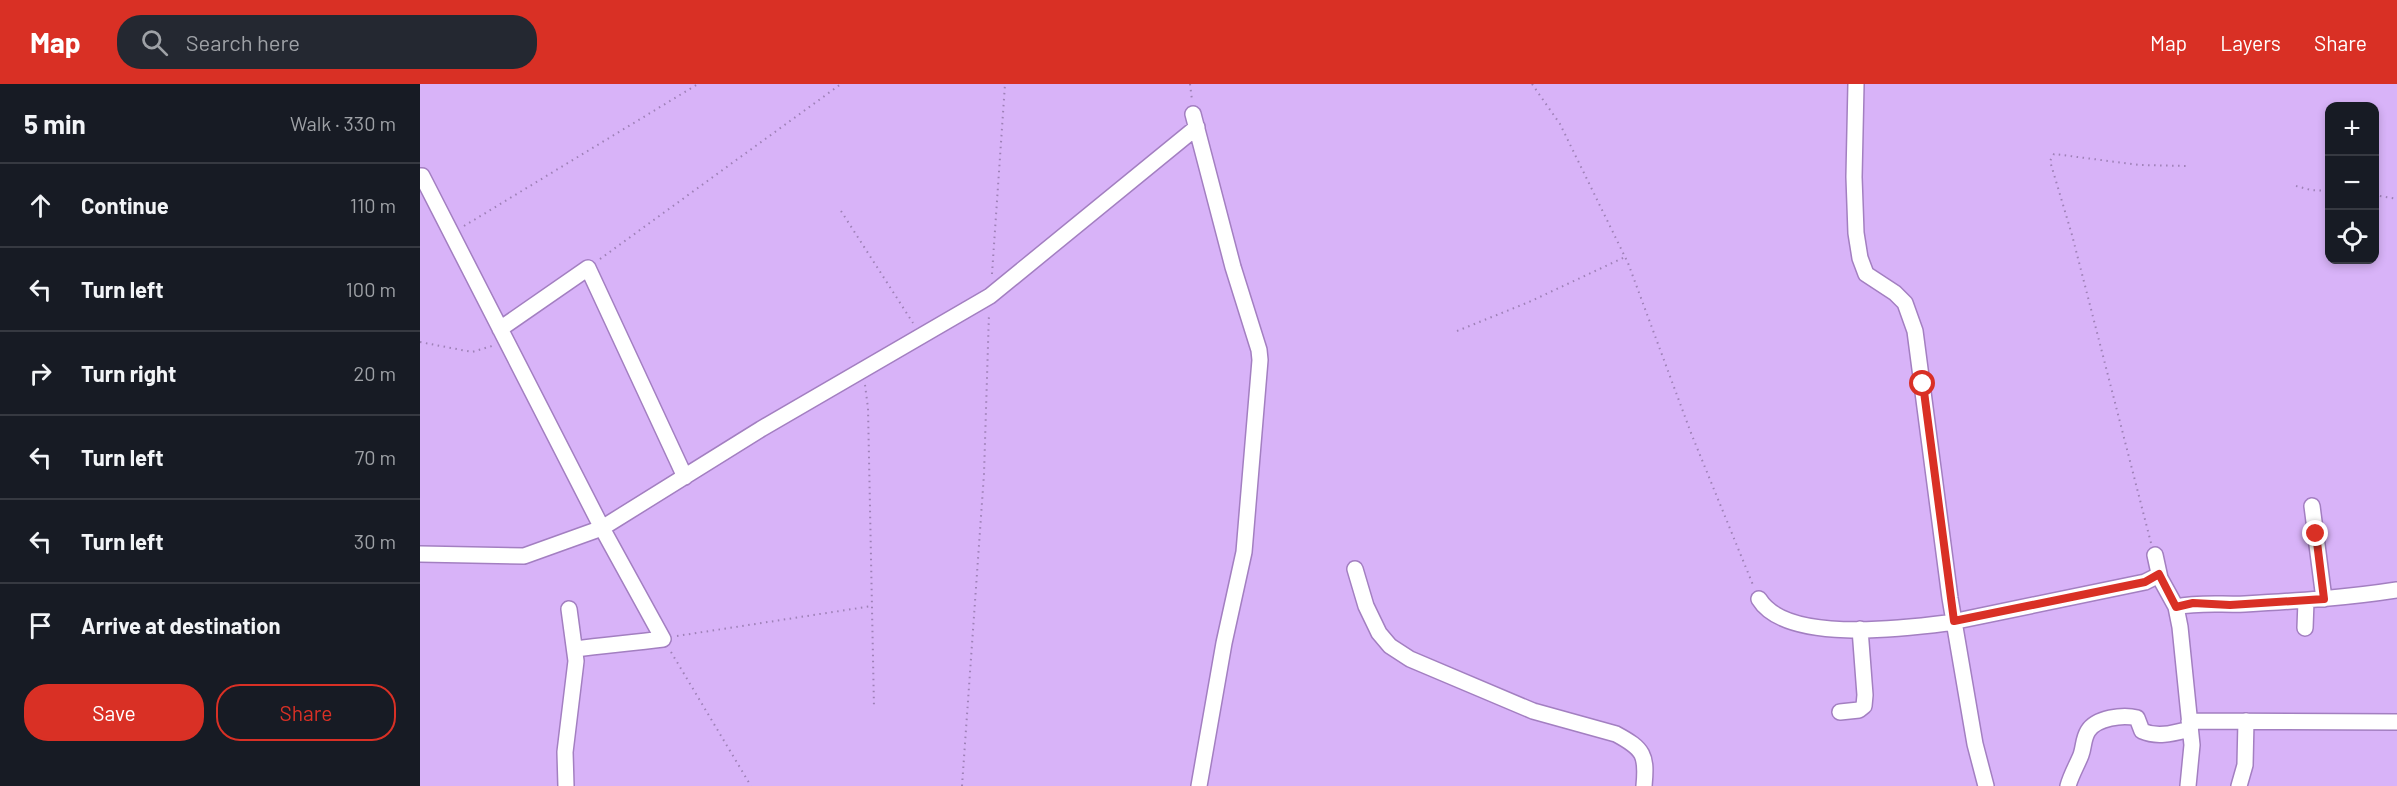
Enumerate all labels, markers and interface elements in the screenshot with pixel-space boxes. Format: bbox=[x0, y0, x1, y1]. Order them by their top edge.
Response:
search box bbox=[117, 15, 537, 69]
text: Map bbox=[30, 25, 81, 59]
icon: search bbox=[138, 26, 171, 59]
text: Search here bbox=[186, 29, 300, 55]
text: Map bbox=[2150, 30, 2187, 55]
text: Layers bbox=[2220, 30, 2281, 55]
text: Share bbox=[2314, 30, 2367, 55]
map controls bbox=[2325, 102, 2379, 264]
button: + bbox=[2325, 102, 2379, 156]
text: 5 min bbox=[24, 108, 86, 139]
text: Walk · 330 m bbox=[290, 111, 396, 135]
button: − bbox=[2325, 156, 2379, 210]
icon: ahead bbox=[24, 189, 57, 222]
text: Continue bbox=[81, 192, 169, 218]
text: 110 m bbox=[350, 193, 396, 217]
button: locate bbox=[2325, 210, 2379, 264]
icon: left bbox=[24, 273, 57, 306]
text: Turn left bbox=[81, 276, 164, 302]
text: 100 m bbox=[346, 277, 396, 301]
icon: right bbox=[24, 357, 57, 390]
text: Turn right bbox=[81, 360, 176, 386]
text: 20 m bbox=[353, 361, 396, 385]
route start bbox=[1909, 370, 1935, 396]
icon: left bbox=[24, 441, 57, 474]
text: Turn left bbox=[81, 444, 164, 470]
text: 70 m bbox=[355, 445, 396, 469]
route end bbox=[2302, 520, 2328, 546]
icon: left bbox=[24, 525, 57, 558]
text: Turn left bbox=[81, 528, 164, 554]
text: 30 m bbox=[354, 529, 396, 553]
icon: arrive bbox=[24, 609, 57, 642]
text: Arrive at destination bbox=[81, 612, 280, 638]
button: Save bbox=[24, 684, 204, 741]
button: Share bbox=[216, 684, 396, 741]

